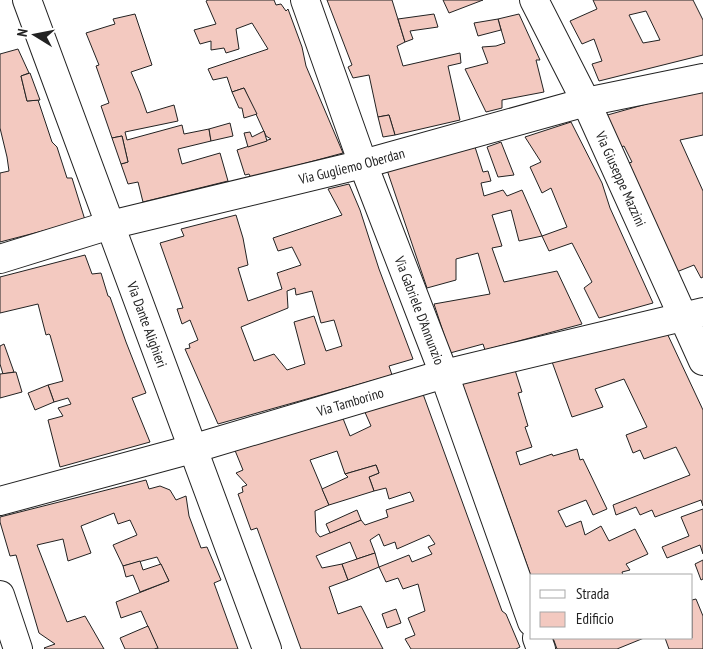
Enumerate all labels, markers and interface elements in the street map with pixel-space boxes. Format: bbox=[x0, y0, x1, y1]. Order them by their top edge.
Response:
north arrow bbox=[10, 10, 60, 60]
text: N bbox=[13, 27, 32, 38]
street label: Via Giuseppe Mazzini bbox=[591, 128, 650, 229]
street label: Via Gugliemo Oberdan bbox=[296, 144, 407, 188]
street label: Via Gabriele D'Annunzio bbox=[390, 253, 449, 367]
street label: Via Dante Alighieri bbox=[123, 278, 171, 370]
street label: Via Tamborino bbox=[314, 383, 386, 421]
legend bbox=[530, 574, 693, 639]
text: Strada bbox=[576, 584, 609, 603]
text: Edificio bbox=[576, 609, 614, 628]

